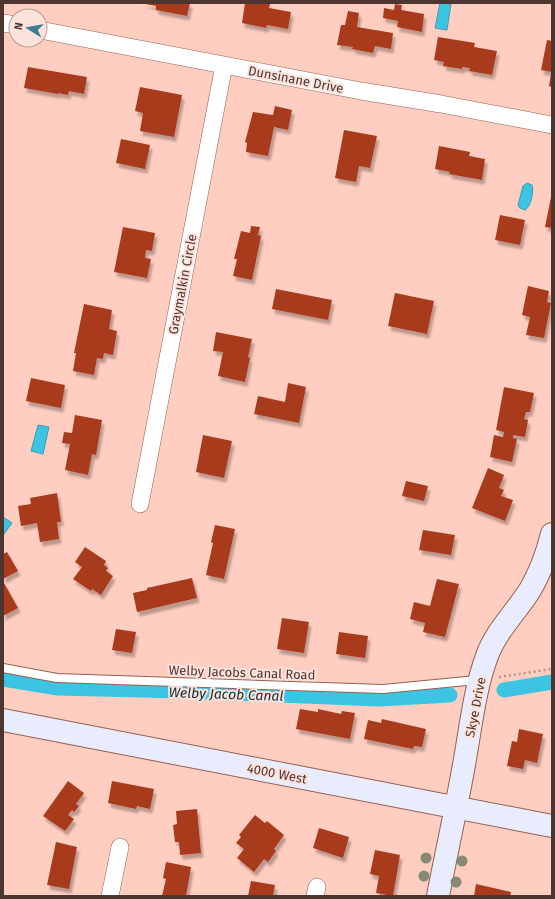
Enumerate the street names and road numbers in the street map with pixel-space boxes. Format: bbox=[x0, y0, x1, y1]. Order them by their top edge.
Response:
street label: Dunsinane Drive bbox=[247, 63, 345, 96]
street label: Graymalkin Circle bbox=[165, 233, 200, 336]
street label: Welby Jacobs Canal Road bbox=[168, 662, 316, 683]
street label: Skye Drive bbox=[462, 676, 489, 739]
street label: 4000 West bbox=[246, 760, 308, 787]

